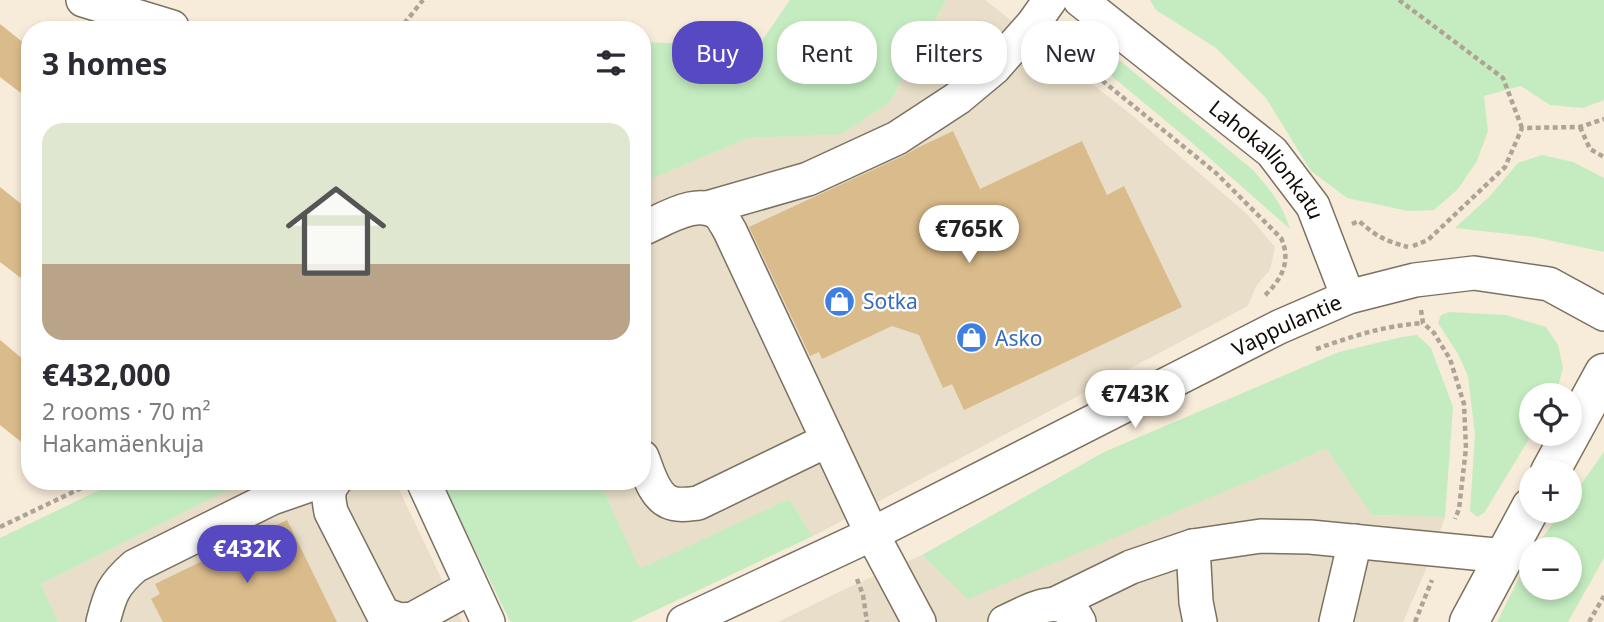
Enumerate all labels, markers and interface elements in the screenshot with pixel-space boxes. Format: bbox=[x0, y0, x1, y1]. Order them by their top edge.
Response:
chip: Buy bbox=[672, 21, 763, 84]
chip: Rent bbox=[777, 21, 877, 84]
chip: Filters bbox=[891, 21, 1007, 84]
chip: New bbox=[1021, 21, 1119, 84]
text: 3 homes bbox=[42, 43, 167, 84]
icon: filters bbox=[592, 44, 630, 82]
street label: Lahokallionkatu bbox=[1203, 94, 1331, 223]
icon: home bbox=[273, 168, 399, 294]
pin: €765K bbox=[920, 205, 1018, 265]
text: €765K bbox=[935, 212, 1003, 244]
shop icon: Sotka bbox=[823, 284, 857, 318]
place label: Sotka bbox=[863, 287, 918, 315]
street label: Vappulantie bbox=[1227, 288, 1346, 363]
shop icon: Asko bbox=[955, 321, 989, 355]
place label: Asko bbox=[995, 324, 1042, 352]
text: €432,000 bbox=[42, 354, 171, 395]
pin: €743K bbox=[1086, 370, 1184, 430]
text: €743K bbox=[1101, 377, 1169, 409]
map controls bbox=[1519, 383, 1582, 600]
button: locate bbox=[1519, 383, 1582, 446]
text: 2 rooms · 70 m² bbox=[42, 395, 211, 427]
text: Hakamäenkuja bbox=[42, 427, 204, 459]
button: + bbox=[1519, 460, 1582, 523]
pin: €432K bbox=[198, 526, 296, 585]
text: €432K bbox=[213, 532, 281, 564]
button: − bbox=[1519, 537, 1582, 600]

